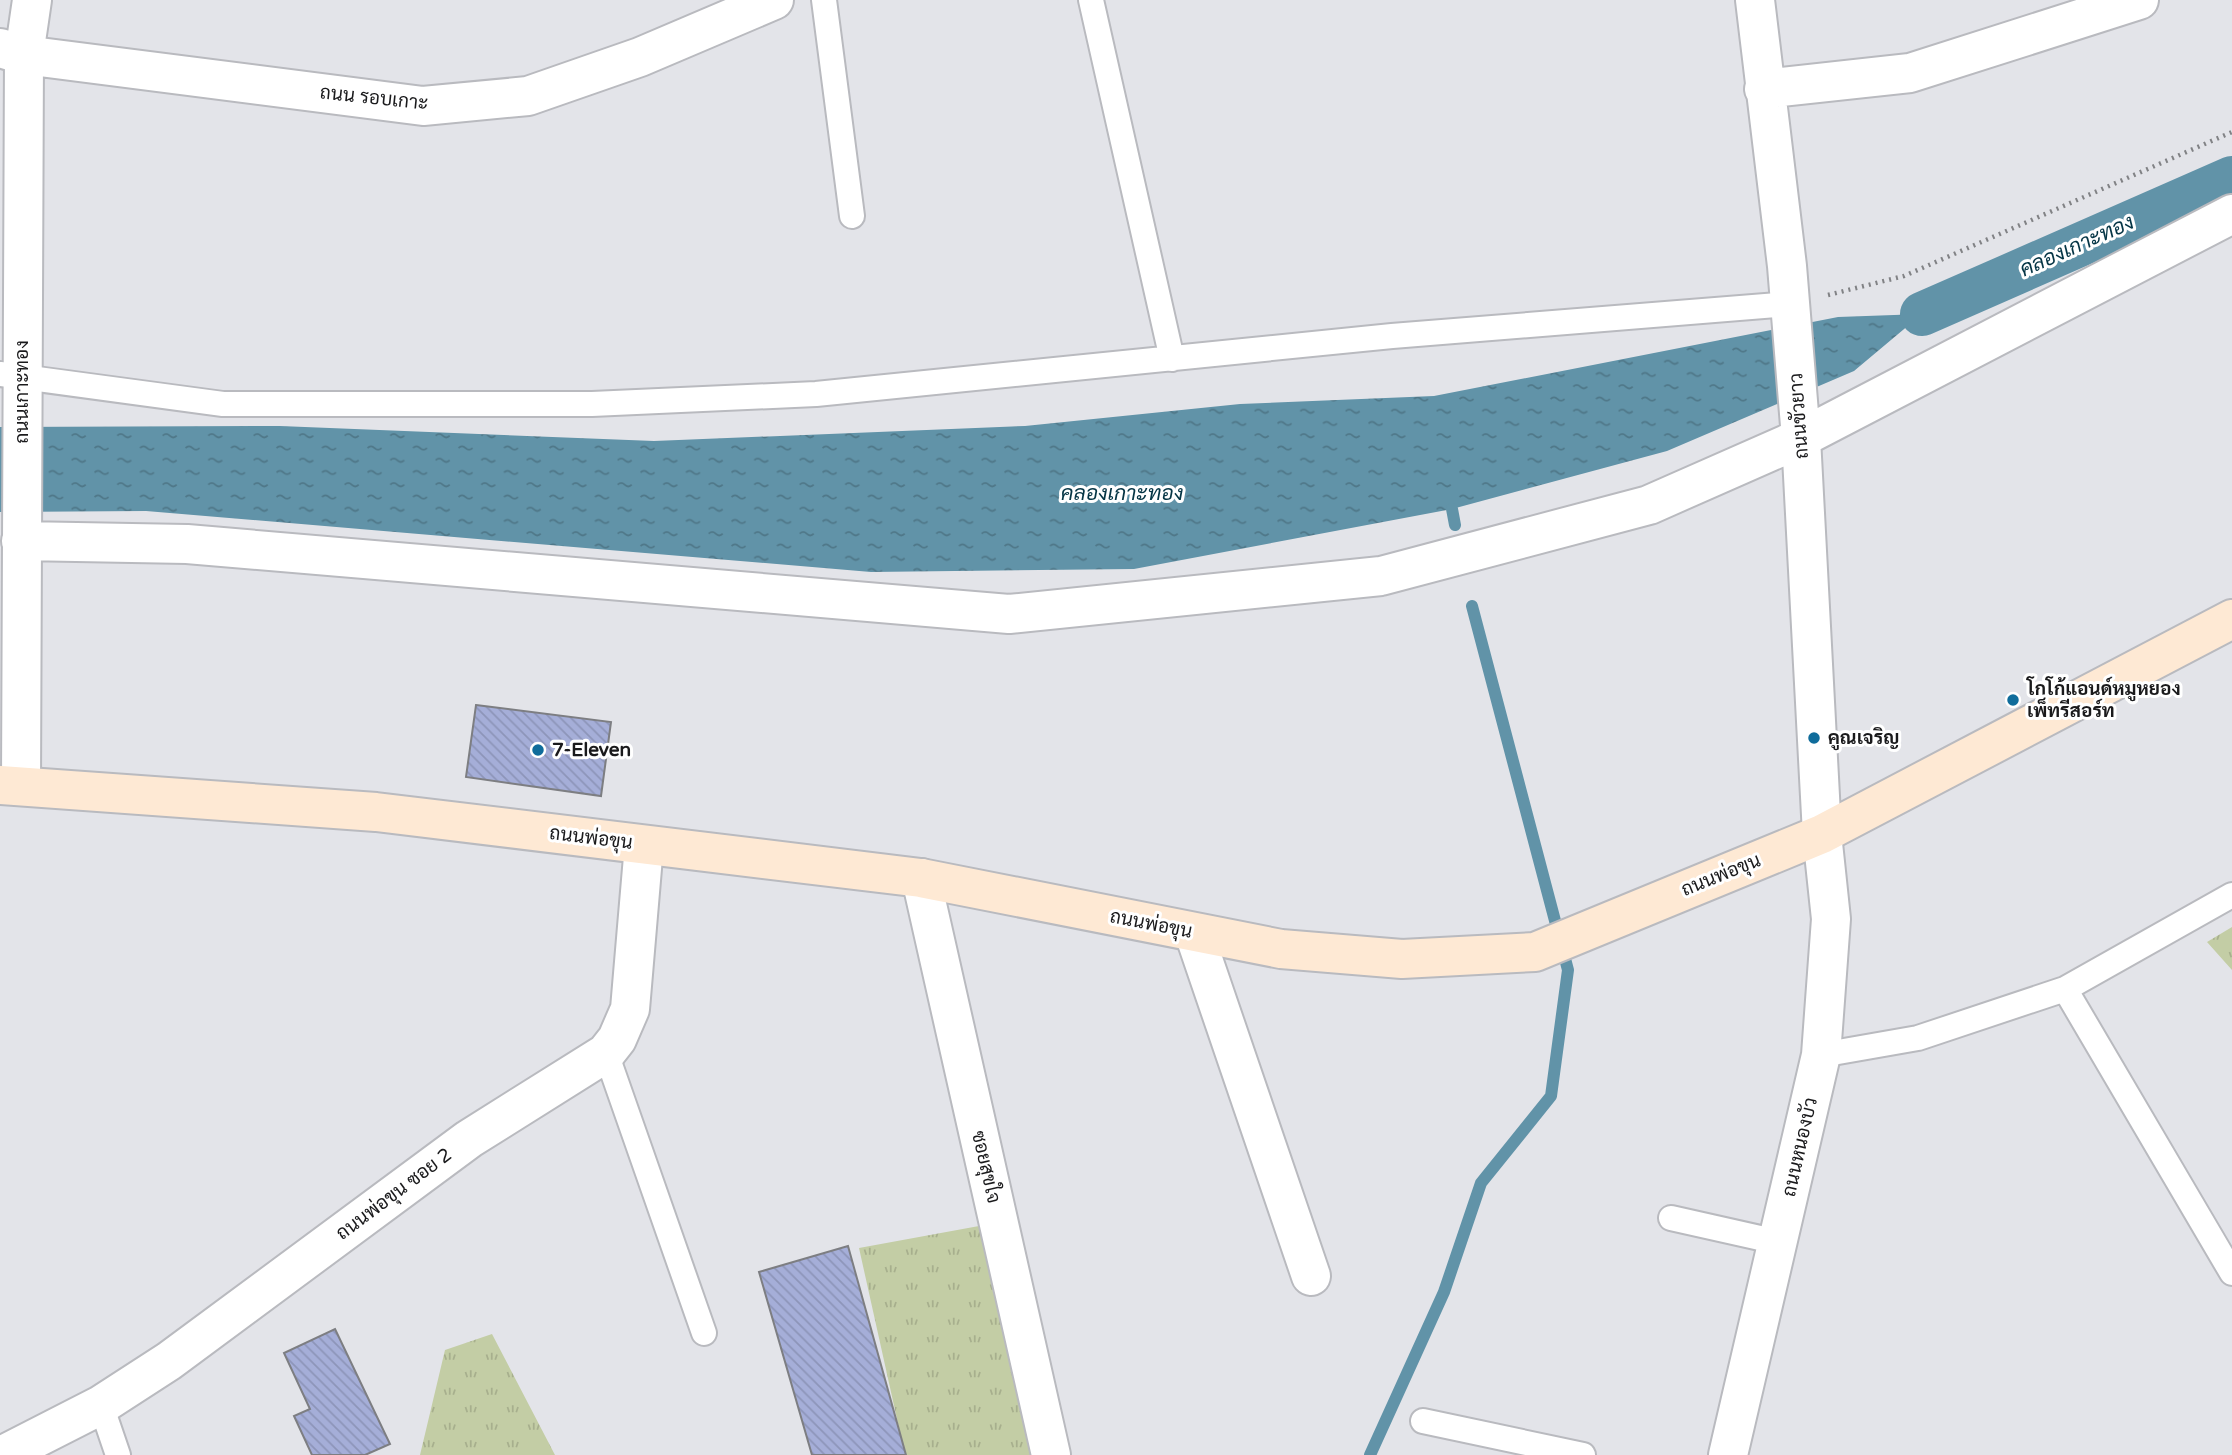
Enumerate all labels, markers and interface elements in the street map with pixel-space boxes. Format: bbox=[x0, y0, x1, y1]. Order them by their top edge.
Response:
street label: ถนน รอบเกาะ bbox=[319, 81, 429, 115]
water label: คลองเกาะทอง bbox=[2016, 210, 2138, 282]
street label: ถนนเกาะทอง bbox=[11, 340, 33, 444]
street label: ถนนขัวยาว bbox=[1785, 372, 1813, 460]
water label: คลองเกาะทอง bbox=[1061, 481, 1183, 506]
place label: โกโก้แอนด์หมูหยอง เพ็ทรีสอร์ท bbox=[2026, 676, 2181, 722]
marker: โกโก้แอนด์หมูหยอง เพ็ทรีสอร์ท bbox=[2005, 692, 2021, 708]
place label: คูณเจริญ bbox=[1828, 726, 1899, 751]
marker: คูณเจริญ bbox=[1806, 730, 1822, 746]
place label: 7-Eleven bbox=[552, 739, 631, 761]
marker: 7-Eleven bbox=[530, 742, 546, 758]
street label: ถนนพ่อขุน bbox=[548, 821, 634, 855]
street label: ถนนพ่อขุน bbox=[1678, 848, 1764, 902]
street label: ถนนพ่อขุน bbox=[1108, 904, 1194, 944]
street label: ถนนหนองบัว bbox=[1778, 1095, 1822, 1199]
street label: ซอยสุขใจ bbox=[966, 1128, 1007, 1206]
street label: ถนนพ่อขุน ซอย 2 bbox=[331, 1143, 457, 1245]

